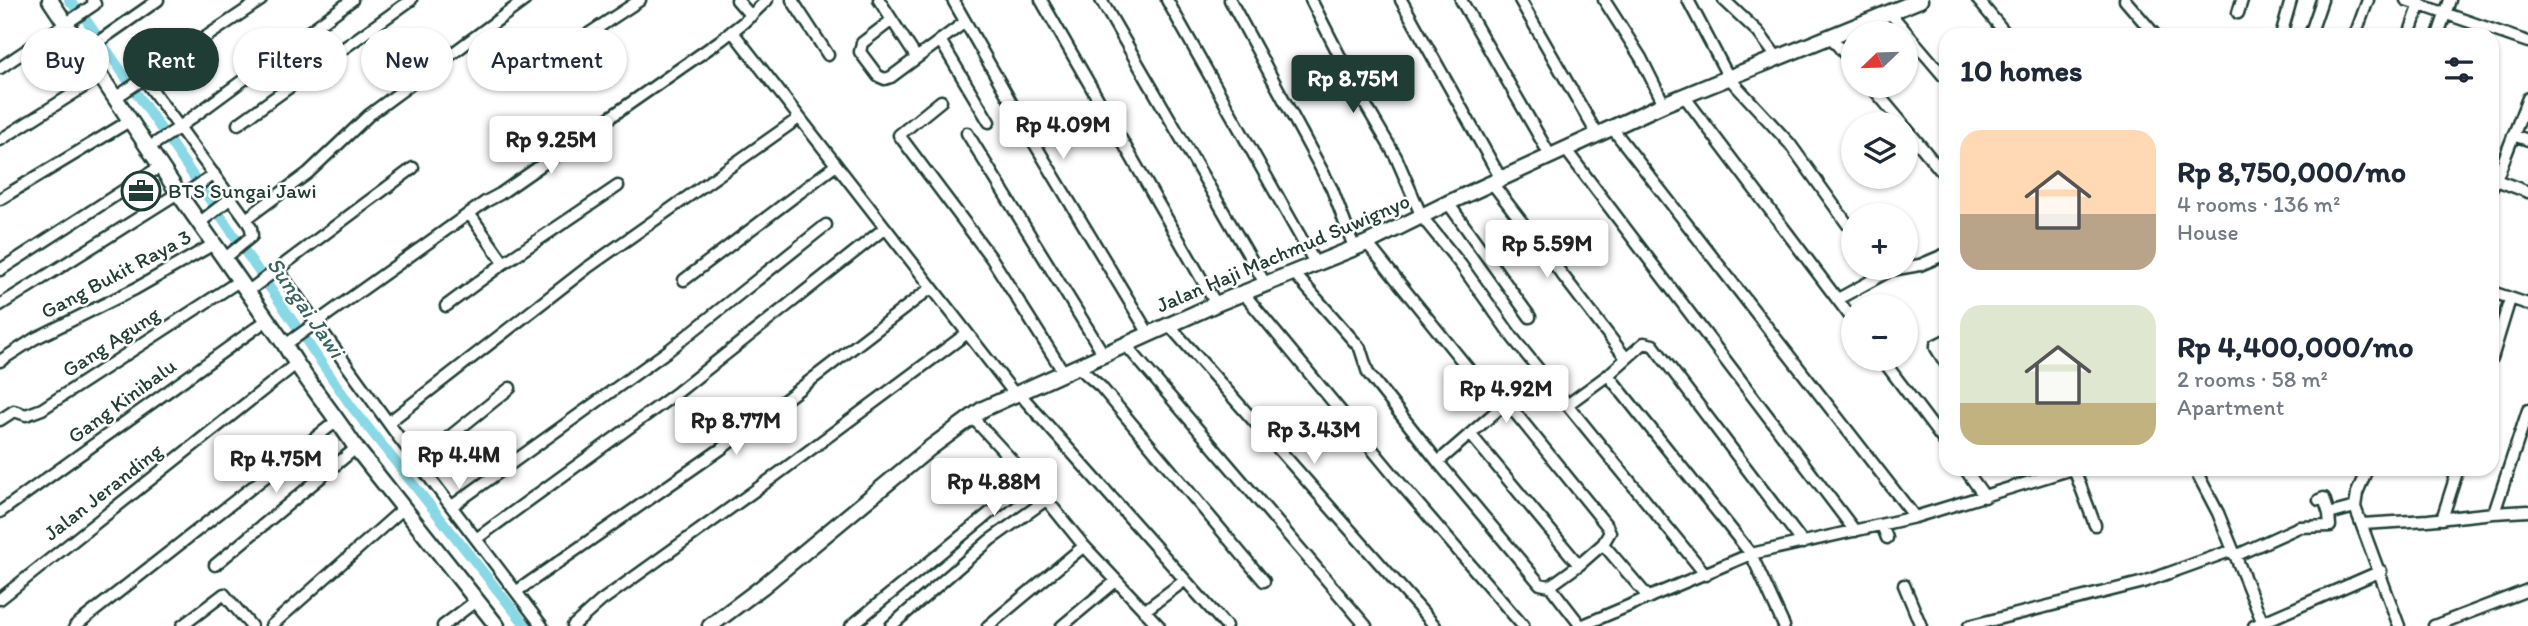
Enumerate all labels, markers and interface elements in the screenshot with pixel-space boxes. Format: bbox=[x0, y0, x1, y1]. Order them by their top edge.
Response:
north arrow bbox=[1841, 21, 1918, 98]
map controls bbox=[1841, 21, 1918, 371]
chip: Buy bbox=[21, 28, 109, 91]
chip: Rent bbox=[123, 28, 219, 91]
chip: Filters bbox=[233, 28, 347, 91]
chip: New bbox=[361, 28, 453, 91]
chip: Apartment bbox=[467, 28, 627, 91]
icon: filters bbox=[2440, 51, 2478, 89]
text: 10 homes bbox=[1960, 52, 2083, 89]
pin: Rp 8.75M bbox=[1281, 55, 1425, 115]
text: Rp 8.75M bbox=[1307, 64, 1399, 92]
pin: Rp 4.09M bbox=[991, 102, 1135, 161]
text: Rp 4.09M bbox=[1016, 110, 1111, 138]
button: layers bbox=[1841, 112, 1918, 189]
pin: Rp 9.25M bbox=[479, 116, 623, 176]
text: Rp 9.25M bbox=[505, 125, 597, 153]
text: Rp 8,750,000/mo bbox=[2177, 153, 2406, 190]
icon: home bbox=[2016, 158, 2100, 242]
office icon: BTS Sungai Jawi bbox=[120, 170, 162, 212]
place label: BTS Sungai Jawi bbox=[168, 178, 317, 203]
street label: Jalan Haji Machmud Suwignyo bbox=[1152, 188, 1413, 317]
text: 4 rooms · 136 m² bbox=[2177, 190, 2340, 218]
button: + bbox=[1841, 203, 1918, 280]
text: House bbox=[2177, 218, 2239, 246]
pin: Rp 5.59M bbox=[1475, 220, 1619, 280]
street label: Gang Bukit Raya 3 bbox=[36, 223, 195, 324]
text: Rp 5.59M bbox=[1501, 229, 1593, 257]
water label: Sungai Jawi bbox=[261, 251, 352, 365]
button: − bbox=[1841, 294, 1918, 371]
street label: Gang Agung bbox=[57, 301, 164, 382]
text: Rp 4,400,000/mo bbox=[2177, 328, 2414, 365]
icon: home bbox=[2016, 333, 2100, 417]
street label: Gang Kinibalu bbox=[63, 353, 181, 448]
text: 2 rooms · 58 m² bbox=[2177, 365, 2328, 393]
pin: Rp 4.92M bbox=[1434, 366, 1578, 425]
text: Rp 4.92M bbox=[1460, 374, 1552, 402]
text: Apartment bbox=[2177, 393, 2284, 421]
pin: Rp 8.77M bbox=[664, 398, 808, 457]
text: Rp 8.77M bbox=[691, 406, 781, 434]
pin: Rp 3.43M bbox=[1242, 406, 1386, 466]
text: Rp 3.43M bbox=[1267, 415, 1361, 443]
pin: Rp 4.4M bbox=[394, 432, 524, 491]
pin: Rp 4.75M bbox=[204, 435, 348, 495]
street label: Jalan Jeranding bbox=[39, 438, 167, 546]
text: Rp 4.4M bbox=[417, 440, 501, 468]
text: Rp 4.75M bbox=[230, 444, 322, 472]
pin: Rp 4.88M bbox=[922, 458, 1066, 518]
text: Rp 4.88M bbox=[947, 467, 1041, 495]

